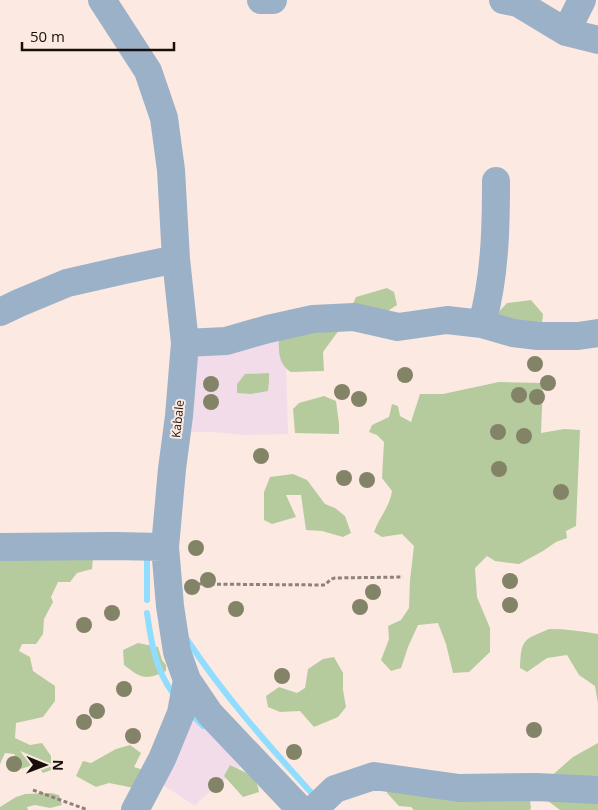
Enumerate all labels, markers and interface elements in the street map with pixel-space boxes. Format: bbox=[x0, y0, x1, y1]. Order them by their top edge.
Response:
scale bar bbox=[22, 20, 175, 52]
text: 50 m bbox=[30, 26, 65, 46]
street label: Kabale bbox=[167, 399, 188, 439]
north arrow bbox=[20, 740, 70, 790]
text: N bbox=[49, 759, 68, 771]

